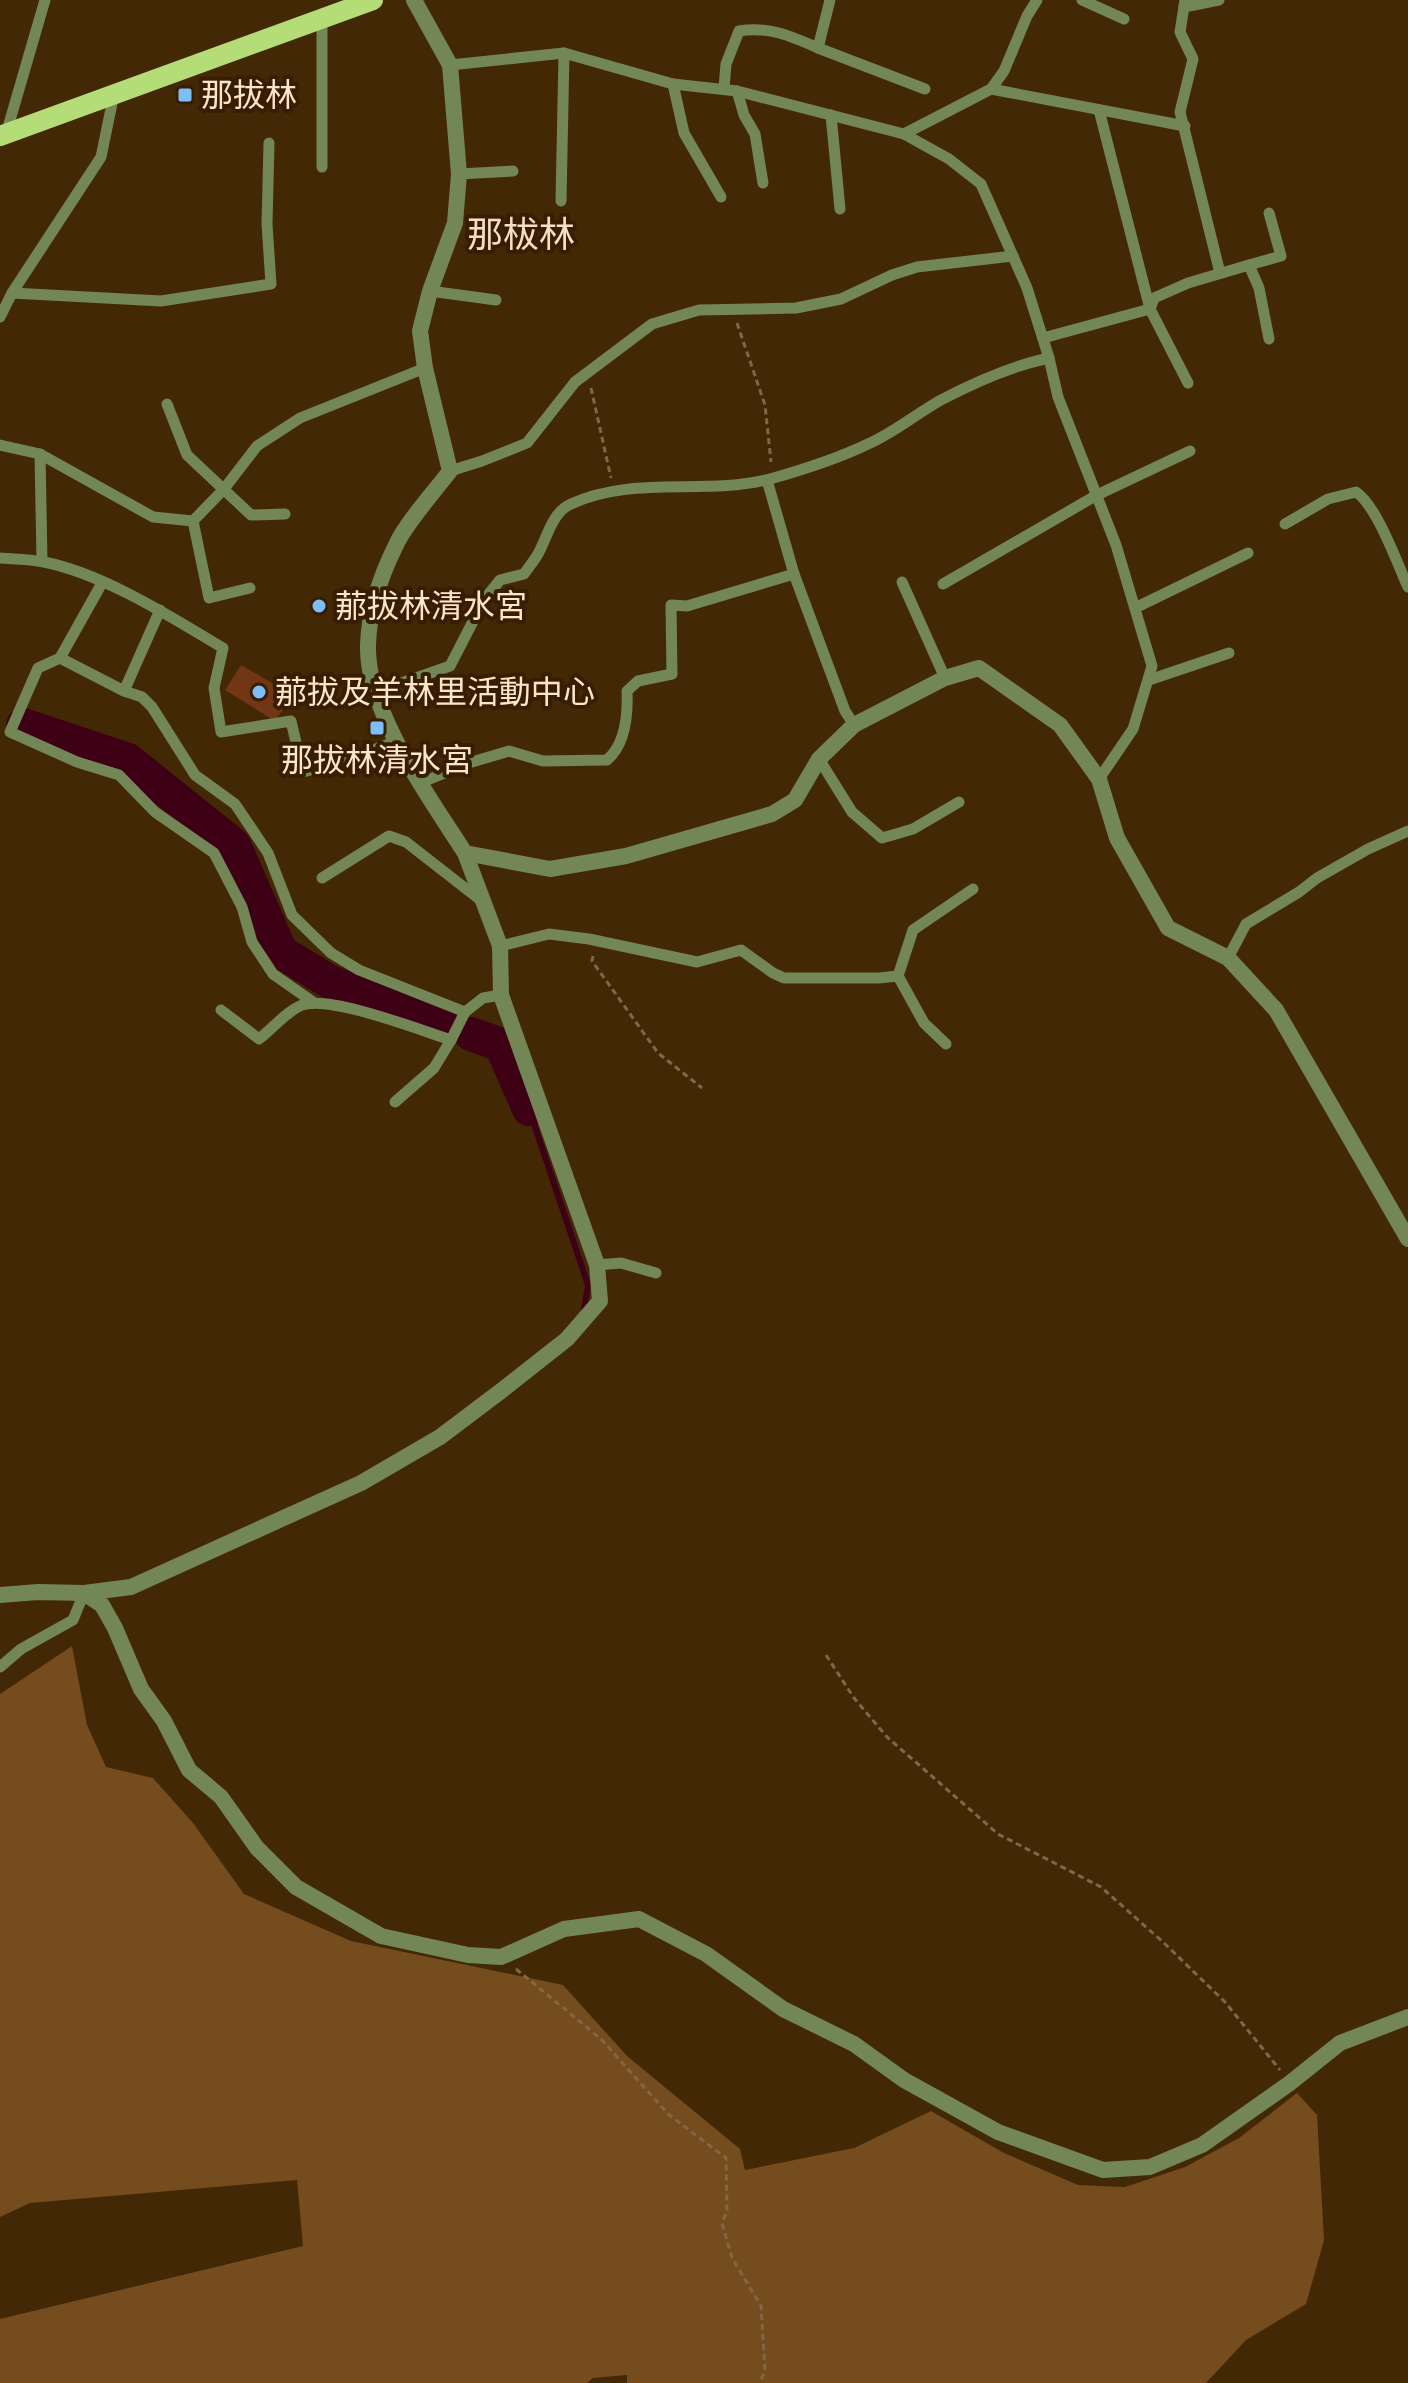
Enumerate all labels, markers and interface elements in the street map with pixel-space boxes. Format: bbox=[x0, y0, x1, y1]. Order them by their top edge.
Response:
place label: 那拔林 bbox=[201, 79, 297, 112]
marker: 那拔林 bbox=[176, 86, 194, 104]
district label: 那柭林 bbox=[467, 216, 575, 254]
place label: 𦰡拔林清水宮 bbox=[335, 589, 527, 623]
marker: 𦰡拔林清水宮 bbox=[310, 597, 328, 615]
place label: 𦰡拔及羊林里活動中心 bbox=[275, 675, 595, 709]
marker: 𦰡拔及羊林里活動中心 bbox=[250, 683, 268, 701]
marker: 那拔林清水宮 bbox=[368, 719, 386, 737]
place label: 那拔林清水宮 bbox=[281, 743, 473, 777]

